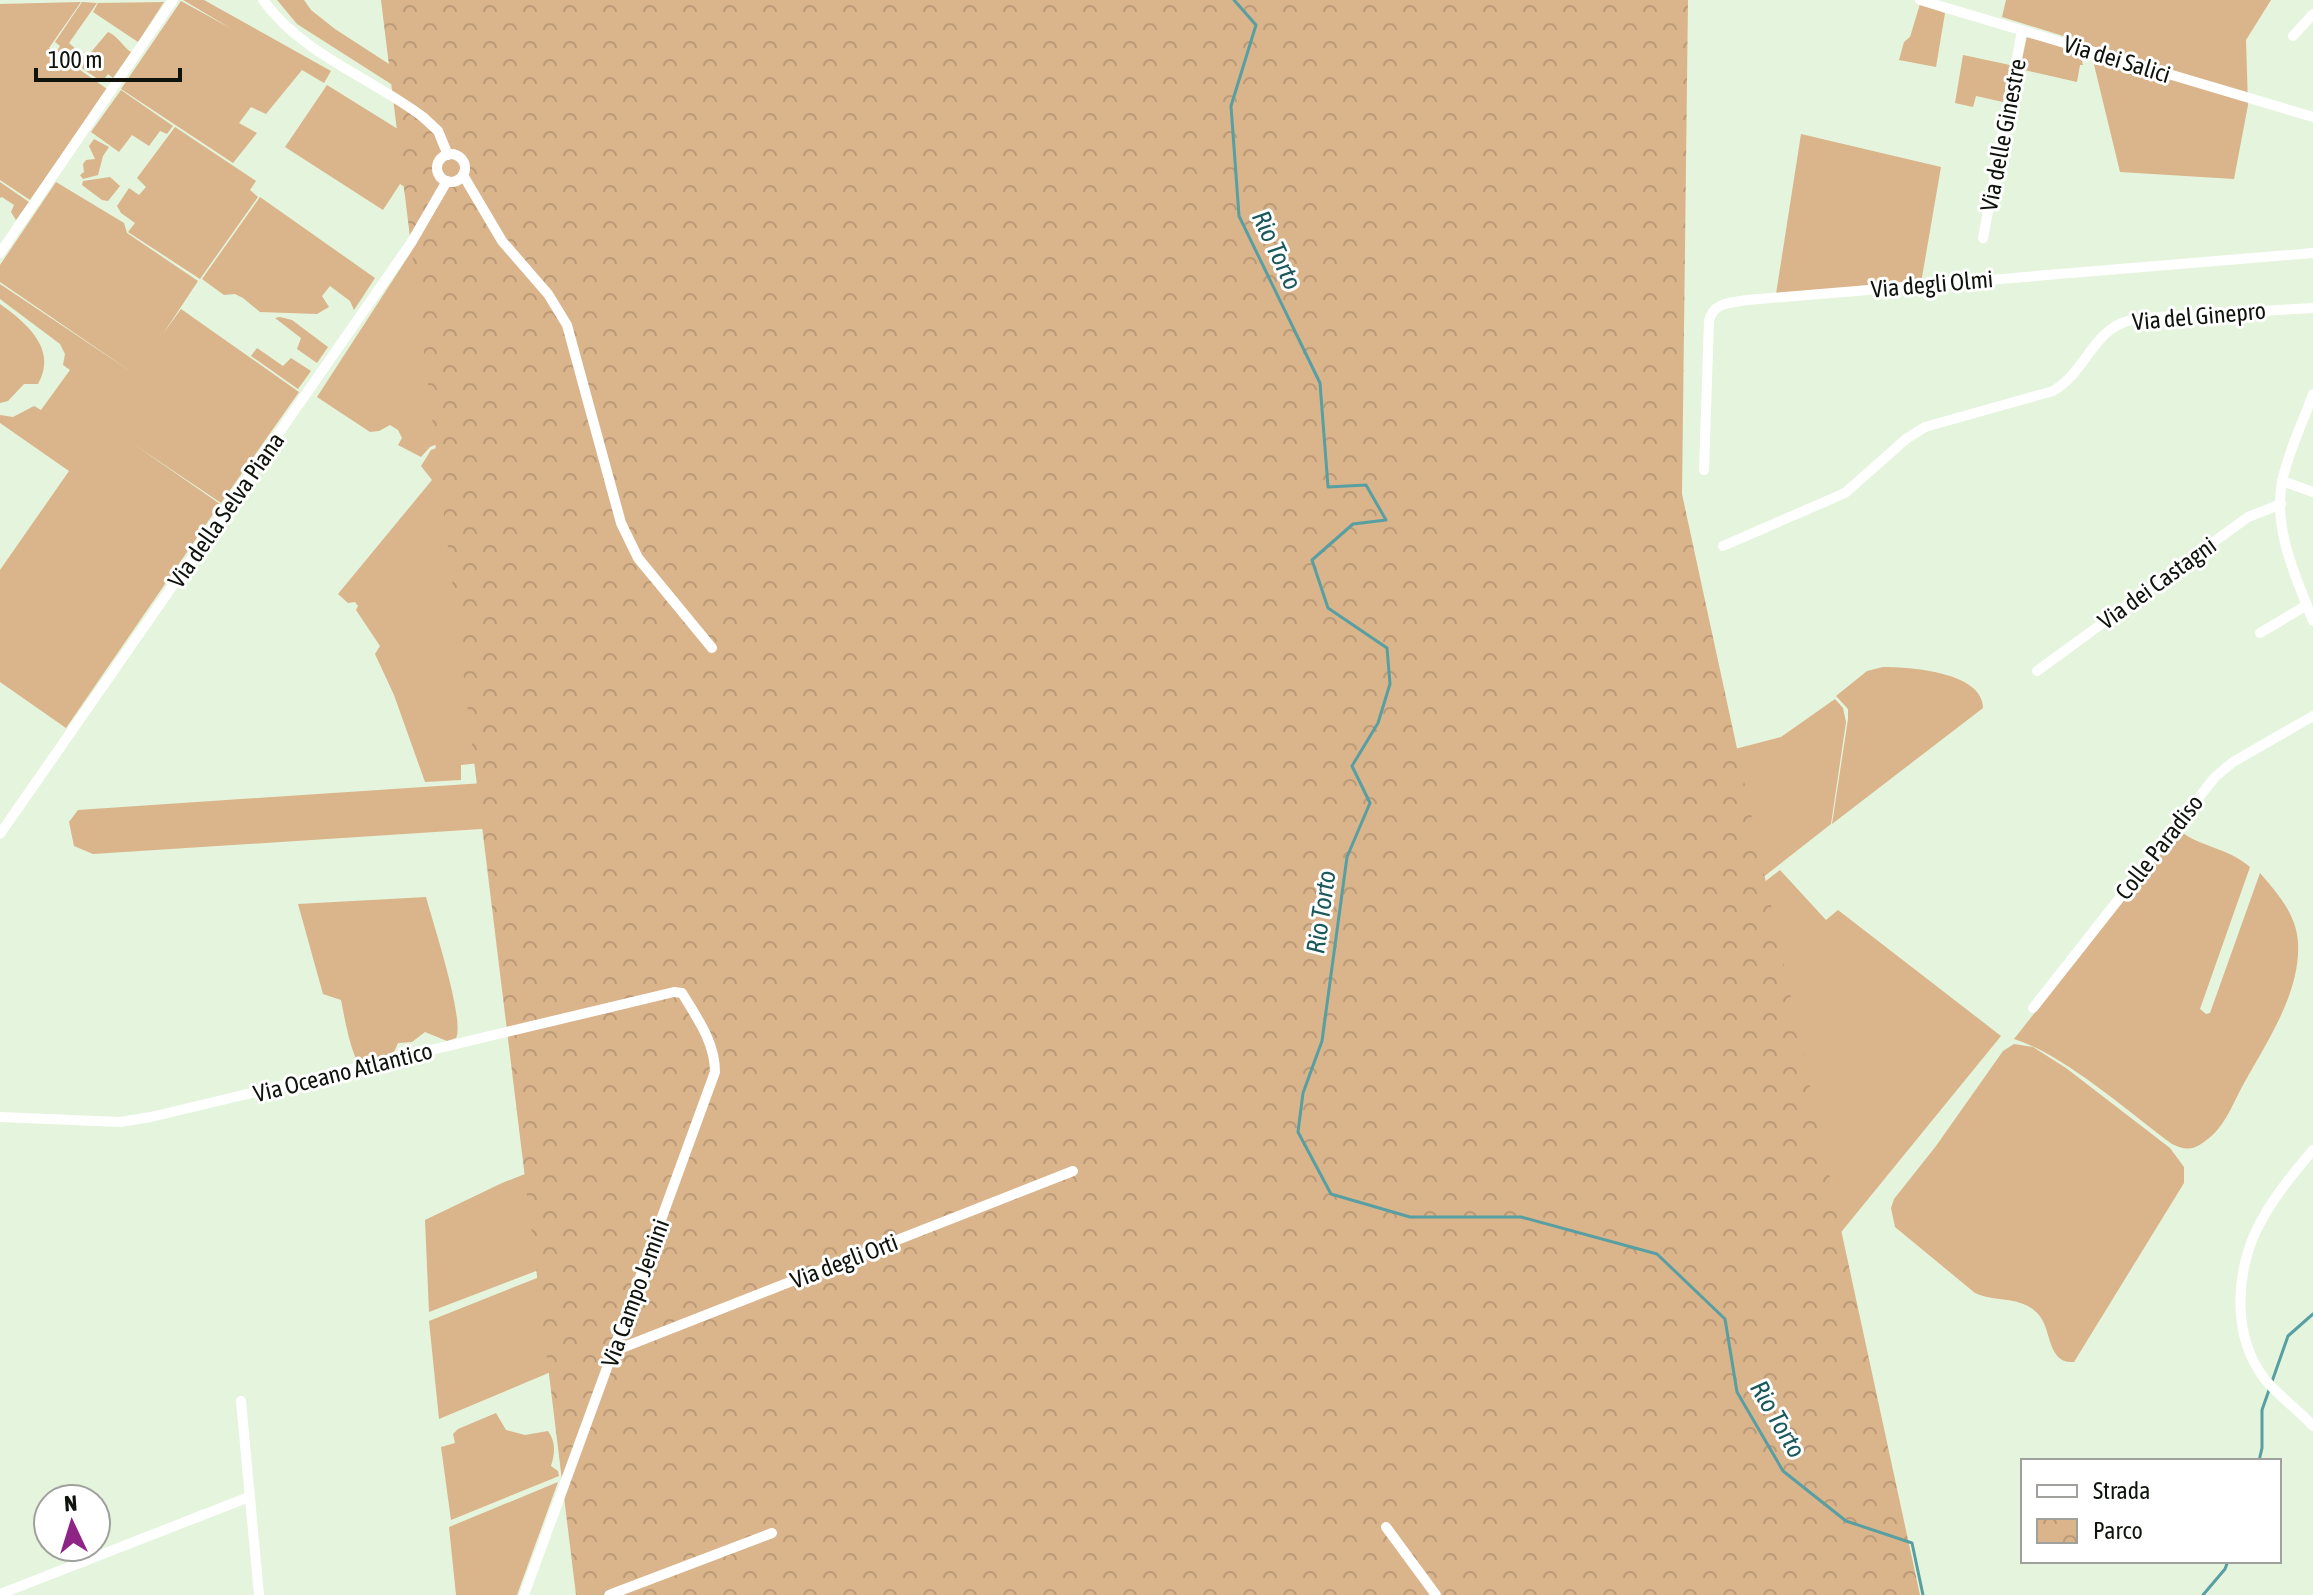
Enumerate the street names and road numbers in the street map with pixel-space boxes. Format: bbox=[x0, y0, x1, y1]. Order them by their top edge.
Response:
street label: Via dei Salici bbox=[2060, 30, 2174, 88]
street label: Via delle Ginestre bbox=[1975, 56, 2031, 214]
street label: Via degli Olmi bbox=[1870, 265, 1994, 303]
street label: Via del Ginepro bbox=[2131, 297, 2267, 335]
street label: Via della Selva Piana bbox=[162, 427, 290, 593]
street label: Via dei Castagni bbox=[2093, 531, 2221, 635]
street label: Colle Paradiso bbox=[2110, 789, 2208, 905]
street label: Via Oceano Atlantico bbox=[251, 1037, 435, 1107]
street label: Via Campo Jemini bbox=[596, 1215, 674, 1371]
street label: Via degli Orti bbox=[787, 1228, 901, 1294]

